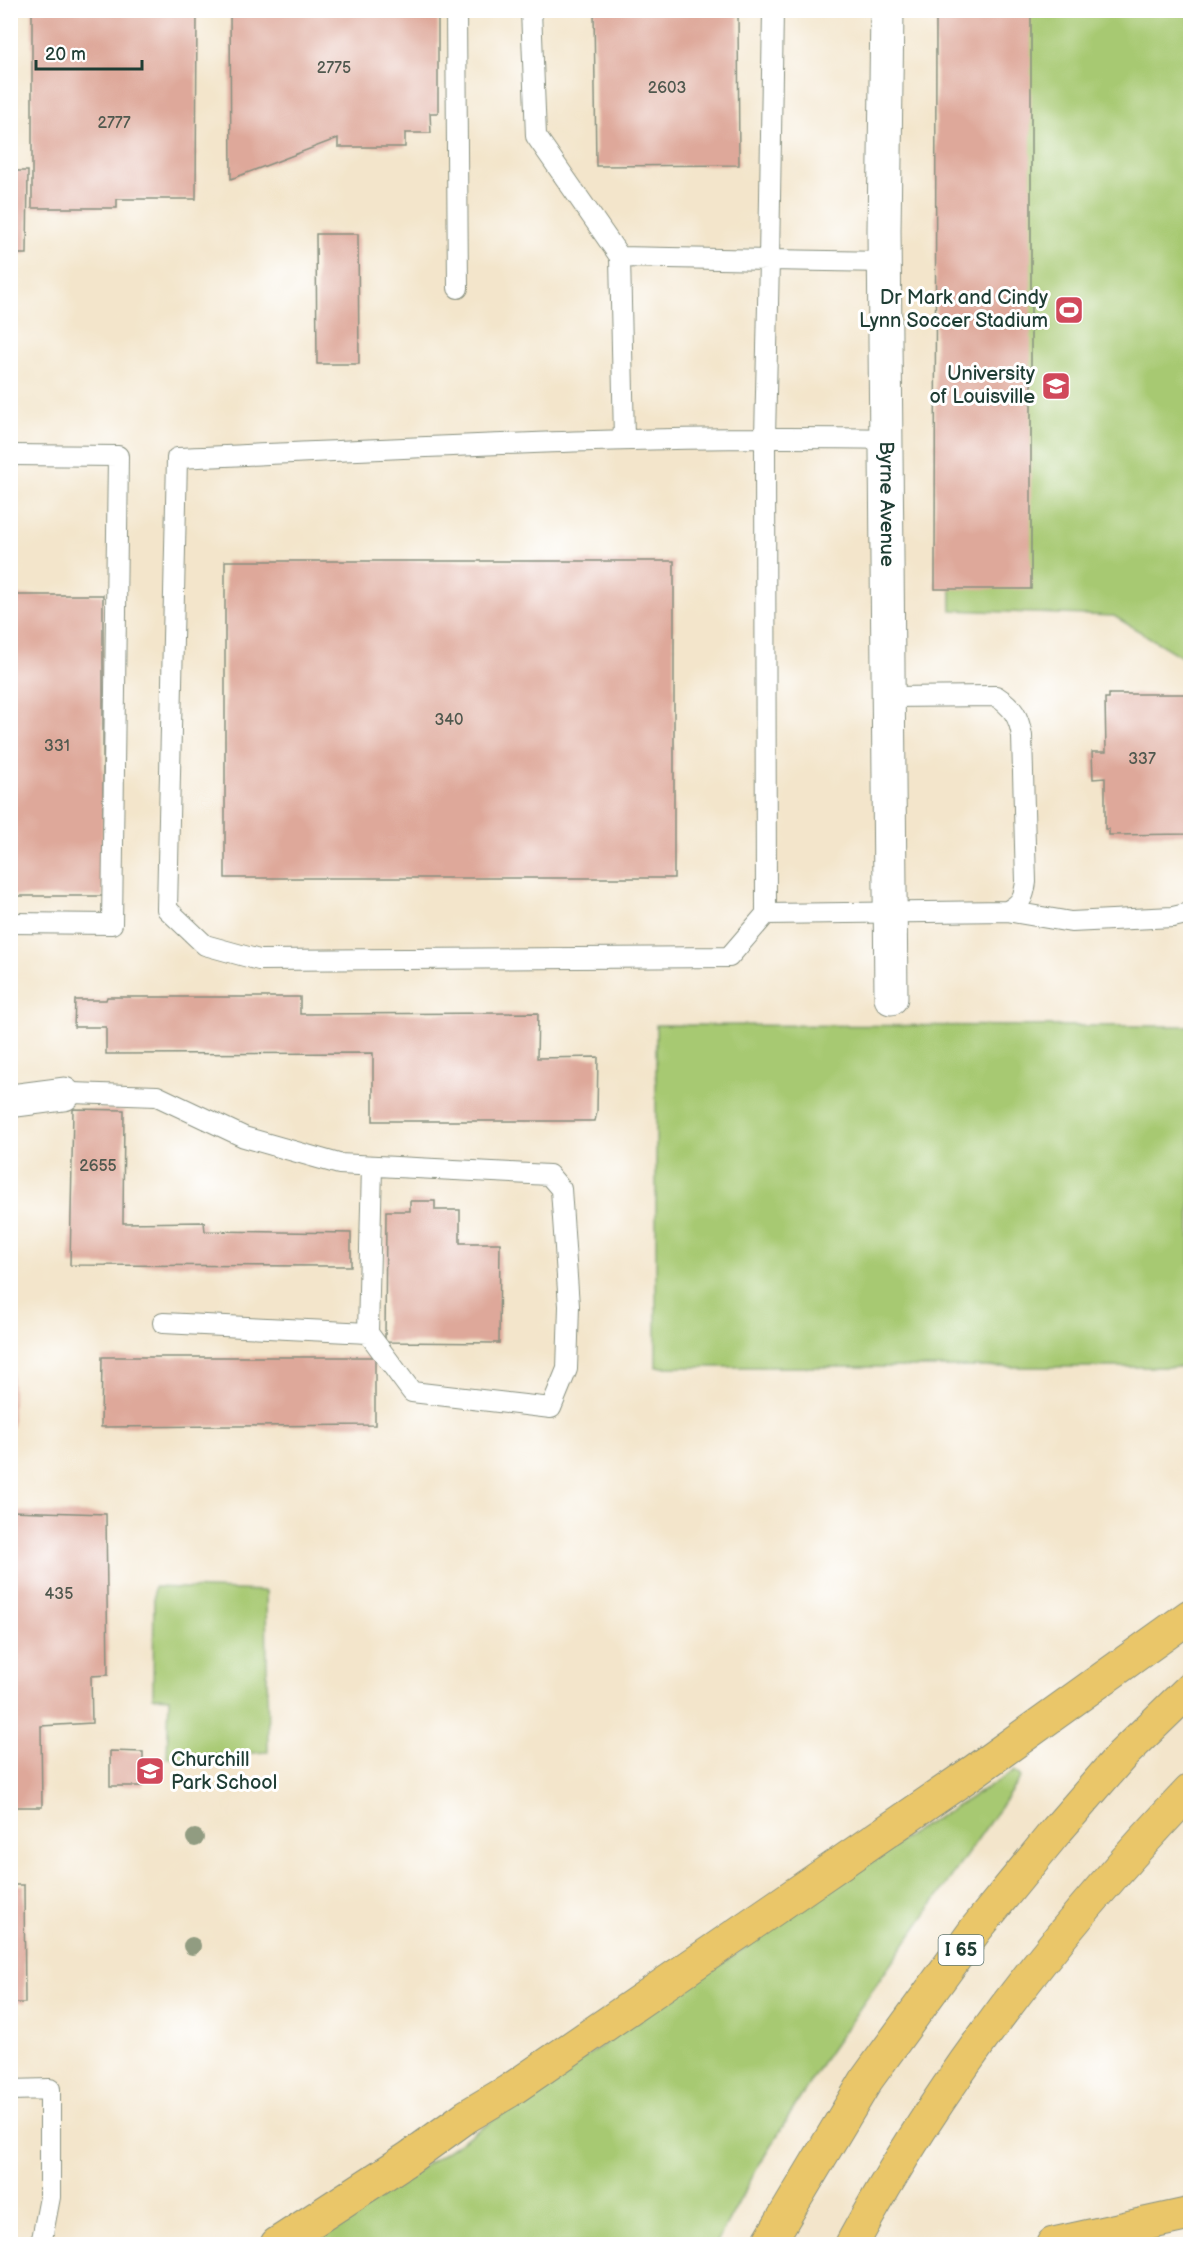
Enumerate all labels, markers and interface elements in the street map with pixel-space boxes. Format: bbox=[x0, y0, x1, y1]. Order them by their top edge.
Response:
scale bar bbox=[36, 33, 142, 71]
text: 20 m bbox=[45, 44, 86, 65]
house number: 2775 bbox=[317, 59, 351, 78]
house number: 2603 bbox=[648, 79, 686, 98]
house number: 2777 bbox=[97, 114, 131, 133]
place label: Dr Mark and Cindy Lynn Soccer Stadium bbox=[859, 286, 1048, 333]
sports icon: Dr Mark and Cindy Lynn Soccer Stadium bbox=[1053, 294, 1085, 326]
place label: University of Louisville bbox=[929, 362, 1035, 409]
school or university icon: University of Louisville bbox=[1040, 370, 1072, 402]
street label: Byrne Avenue bbox=[874, 441, 899, 567]
house number: 340 bbox=[434, 711, 464, 730]
house number: 331 bbox=[44, 737, 70, 756]
house number: 337 bbox=[1128, 750, 1156, 769]
house number: 2655 bbox=[79, 1157, 117, 1176]
house number: 435 bbox=[45, 1585, 73, 1604]
place label: Churchill Park School bbox=[171, 1748, 277, 1795]
school or university icon: Churchill Park School bbox=[134, 1755, 166, 1787]
road number: I 65 bbox=[938, 1935, 984, 1965]

